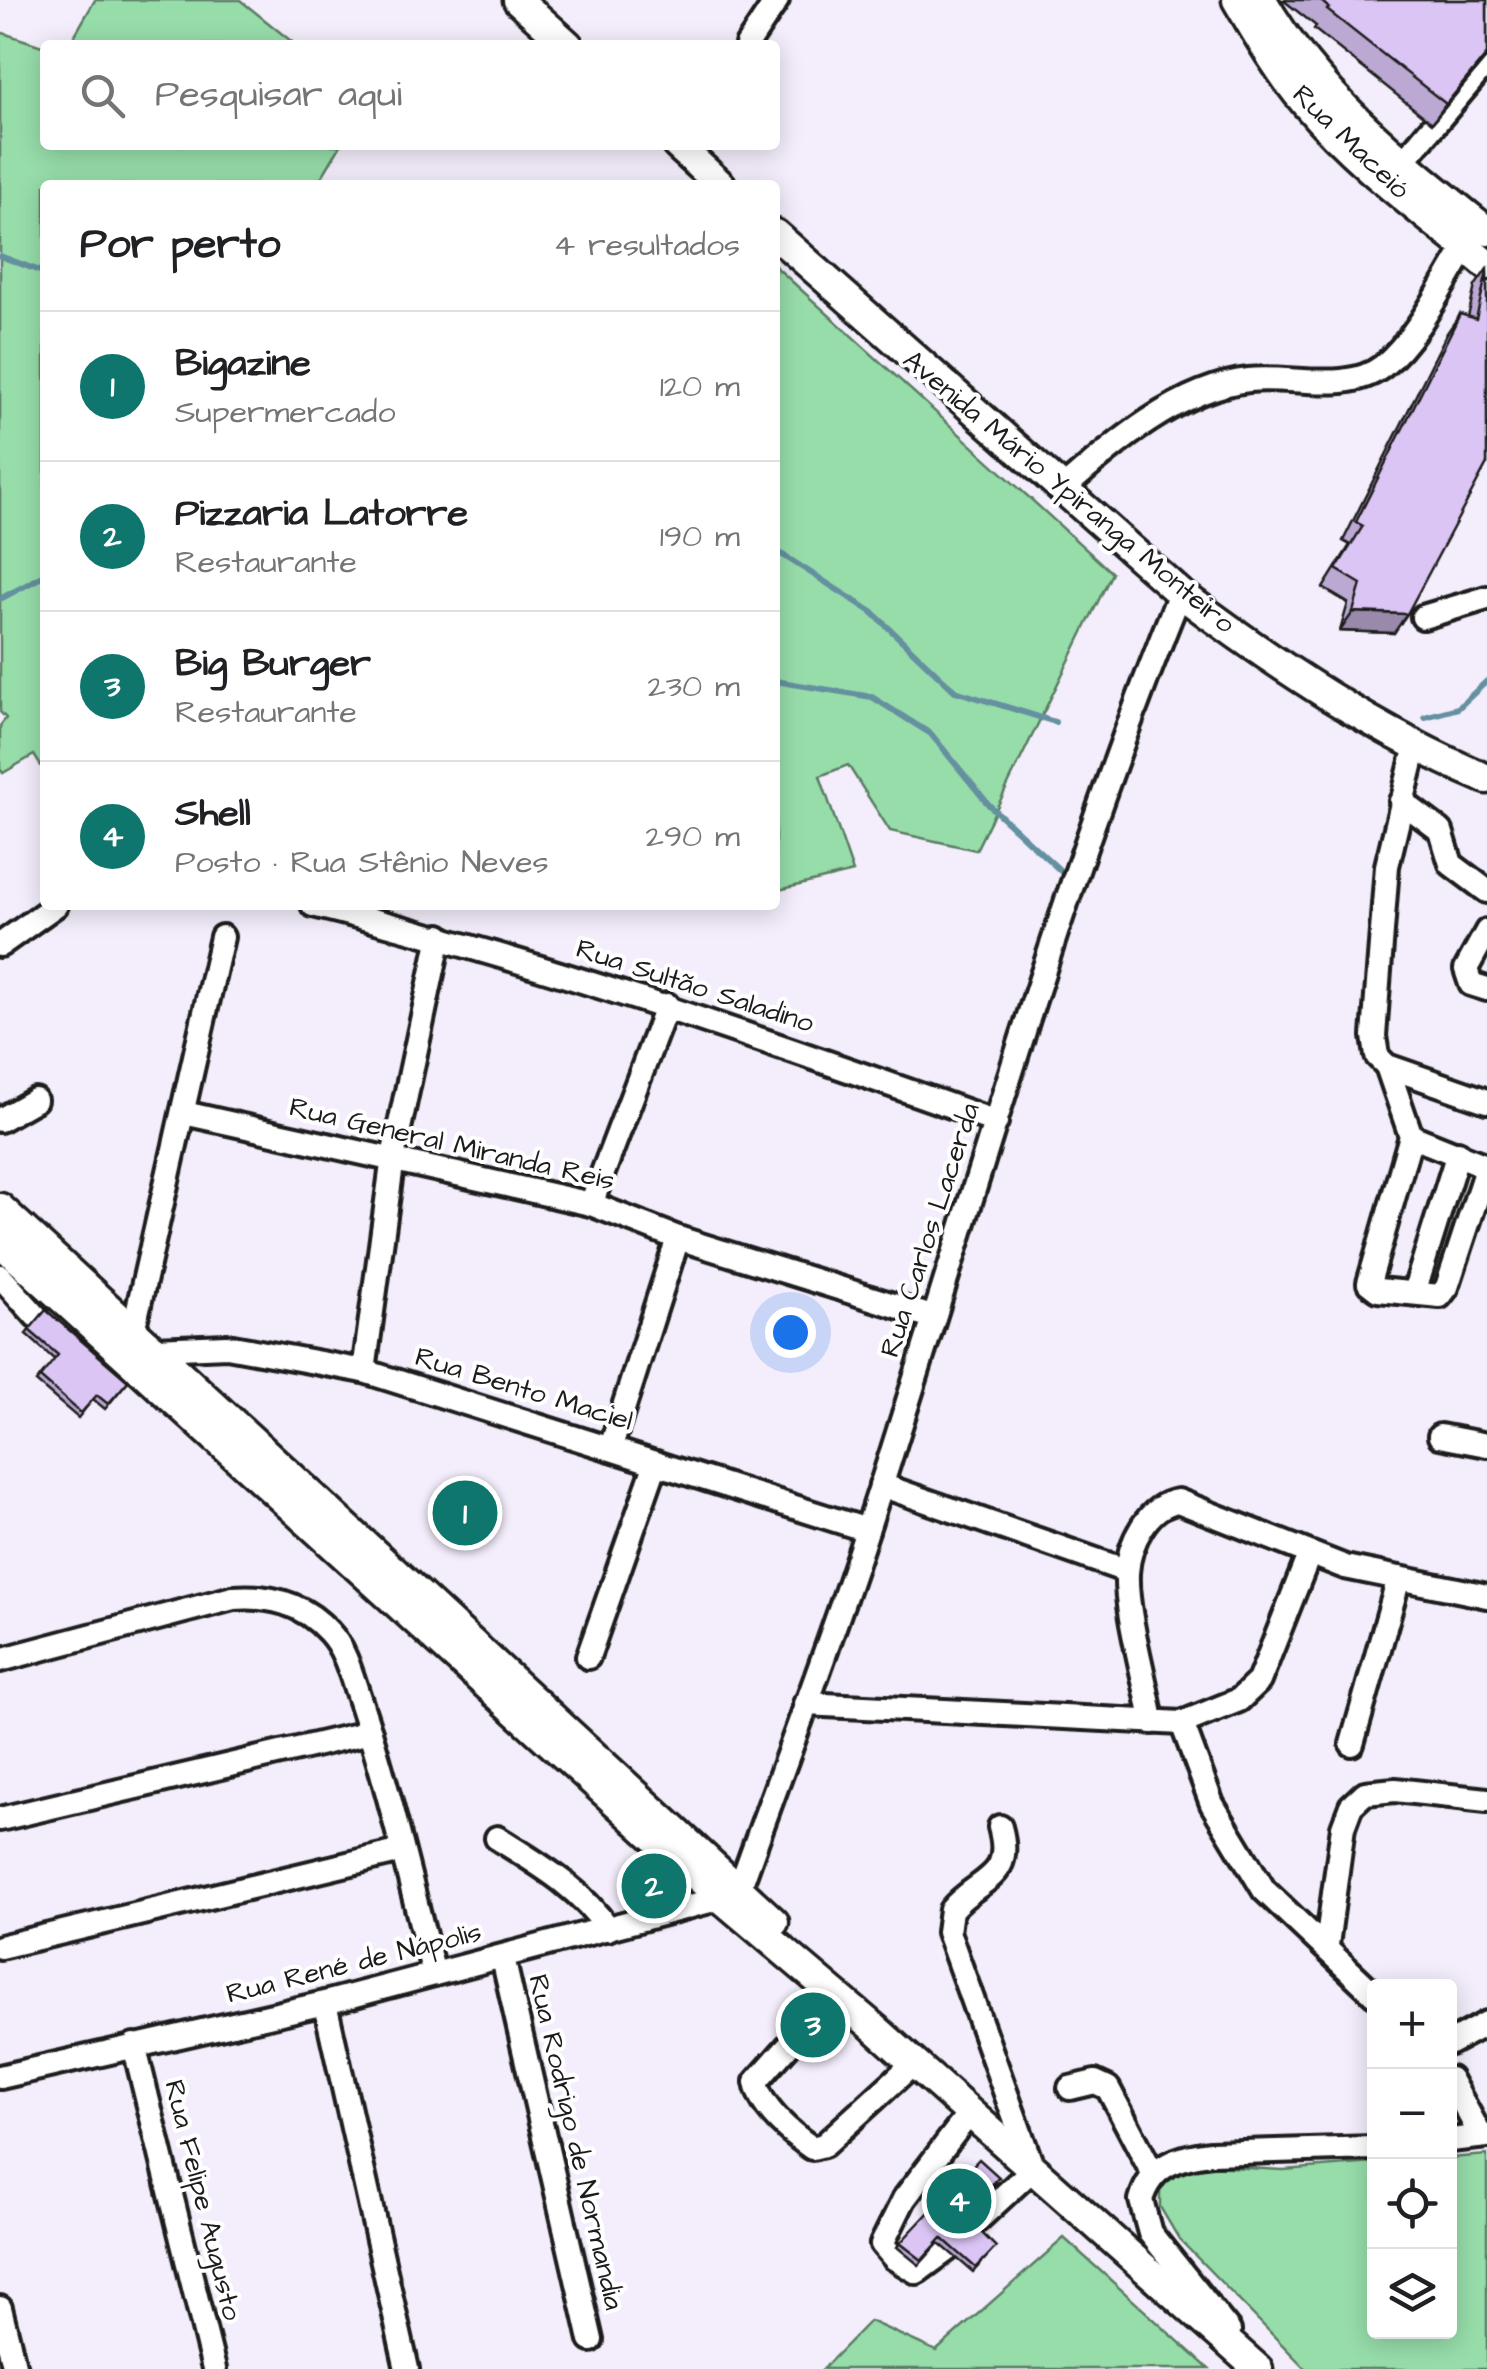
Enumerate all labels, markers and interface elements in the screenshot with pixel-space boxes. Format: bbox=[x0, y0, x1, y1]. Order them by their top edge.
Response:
search box bbox=[40, 40, 780, 150]
icon: search bbox=[75, 68, 130, 123]
text: Pesquisar aqui bbox=[155, 69, 402, 121]
street label: Rua Maceió bbox=[1284, 76, 1419, 208]
text: Por perto bbox=[80, 216, 280, 274]
text: 4 resultados bbox=[553, 223, 740, 268]
text: Bigazine bbox=[175, 338, 311, 390]
street label: Avenida Mário Ypiranga Monteiro bbox=[894, 341, 1244, 644]
text: 1 bbox=[110, 364, 115, 409]
text: 120 m bbox=[660, 364, 740, 409]
text: Supermercado bbox=[175, 390, 395, 435]
text: Pizzaria Latorre bbox=[175, 488, 468, 540]
text: 2 bbox=[103, 514, 122, 559]
text: 190 m bbox=[660, 514, 740, 559]
text: Restaurante bbox=[175, 540, 357, 585]
text: Big Burger bbox=[175, 638, 371, 690]
text: 3 bbox=[104, 664, 121, 709]
text: 230 m bbox=[648, 664, 740, 709]
text: Restaurante bbox=[175, 690, 357, 735]
text: Shell bbox=[175, 788, 251, 840]
text: 4 bbox=[102, 814, 123, 859]
text: 290 m bbox=[646, 814, 740, 859]
text: Posto · Rua Stênio Neves bbox=[175, 840, 549, 885]
street label: Rua Sultão Saladino bbox=[571, 929, 819, 1043]
street label: Rua General Miranda Reis bbox=[285, 1088, 619, 1200]
street label: Rua Carlos Lacerda bbox=[870, 1098, 990, 1362]
your location bbox=[765, 1307, 816, 1358]
street label: Rua Bento Maciel bbox=[410, 1337, 638, 1441]
pin: 1 bbox=[432, 1476, 498, 1550]
pin: 2 bbox=[622, 1848, 686, 1924]
street label: Rua René de Nápolis bbox=[222, 1912, 486, 2014]
street label: Rua Rodrigo de Normandia bbox=[517, 1970, 634, 2314]
map controls bbox=[1367, 1979, 1457, 2339]
button: + bbox=[1367, 1979, 1457, 2069]
pin: 3 bbox=[780, 1988, 846, 2062]
button: − bbox=[1367, 2069, 1457, 2159]
street label: Rua Felipe Augusto bbox=[153, 2076, 252, 2325]
button: locate bbox=[1367, 2159, 1457, 2249]
pin: 4 bbox=[926, 2164, 992, 2238]
button: layers bbox=[1367, 2249, 1457, 2339]

